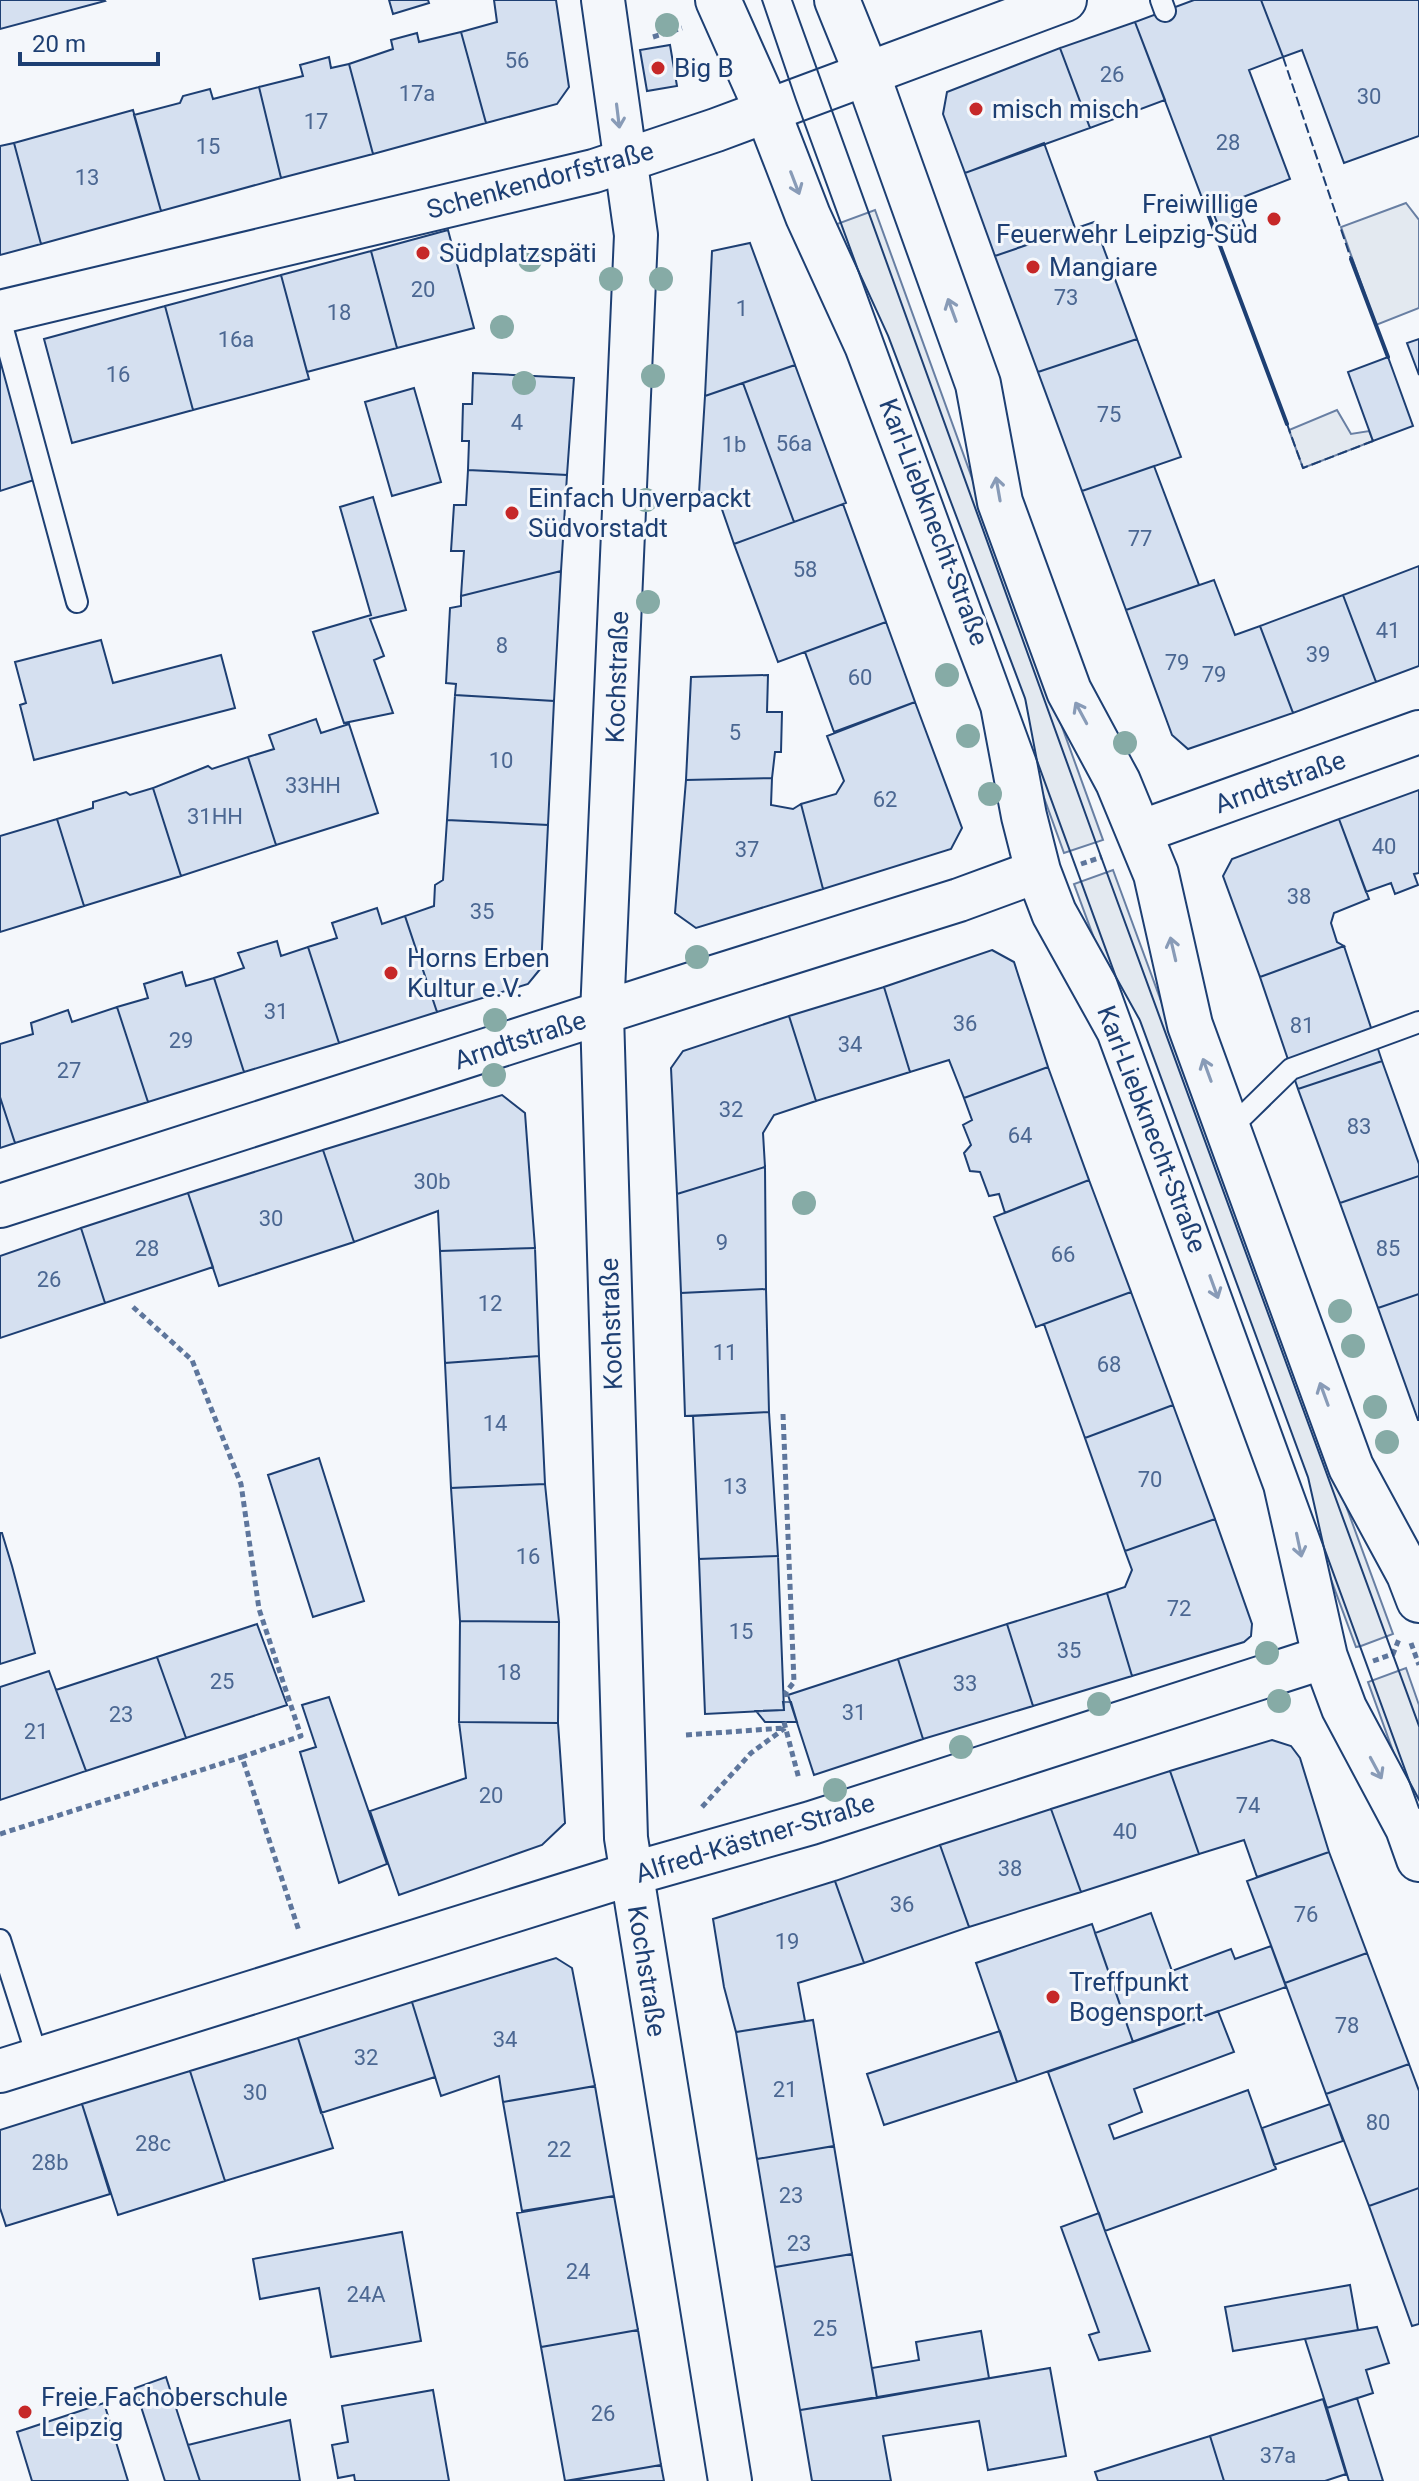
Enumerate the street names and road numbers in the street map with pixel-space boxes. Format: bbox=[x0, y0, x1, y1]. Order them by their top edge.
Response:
street label: Schenkendorfstraße bbox=[423, 135, 657, 225]
street label: Karl-Liebknecht-Straße bbox=[873, 394, 995, 650]
street label: Kochstraße bbox=[600, 610, 634, 744]
street label: Arndtstraße bbox=[1211, 744, 1349, 820]
street label: Karl-Liebknecht-Straße bbox=[1091, 1001, 1213, 1257]
street label: Arndtstraße bbox=[450, 1005, 590, 1075]
street label: Kochstraße bbox=[594, 1257, 628, 1391]
street label: Alfred-Kästner-Straße bbox=[632, 1787, 878, 1889]
street label: Kochstraße bbox=[622, 1903, 672, 2039]

